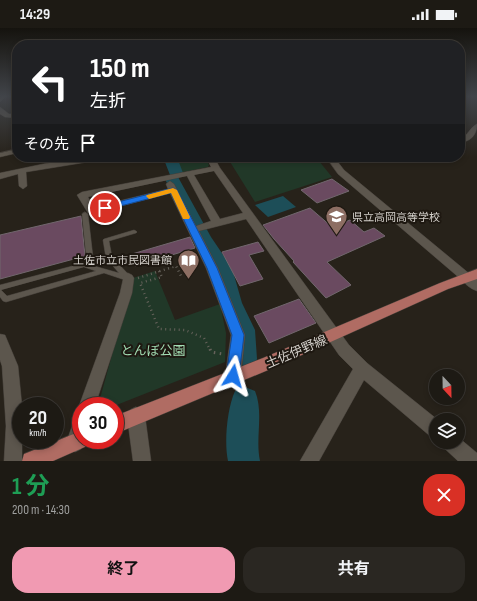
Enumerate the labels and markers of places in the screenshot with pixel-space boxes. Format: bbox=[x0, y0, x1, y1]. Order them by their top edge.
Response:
pin bbox=[88, 191, 122, 225]
school or university icon: 県立高岡高等学校 bbox=[323, 204, 349, 237]
place label: 県立高岡高等学校 bbox=[352, 211, 440, 224]
library icon: 土佐市立市民図書館 bbox=[175, 247, 201, 280]
place label: 土佐市立市民図書館 bbox=[73, 254, 172, 267]

